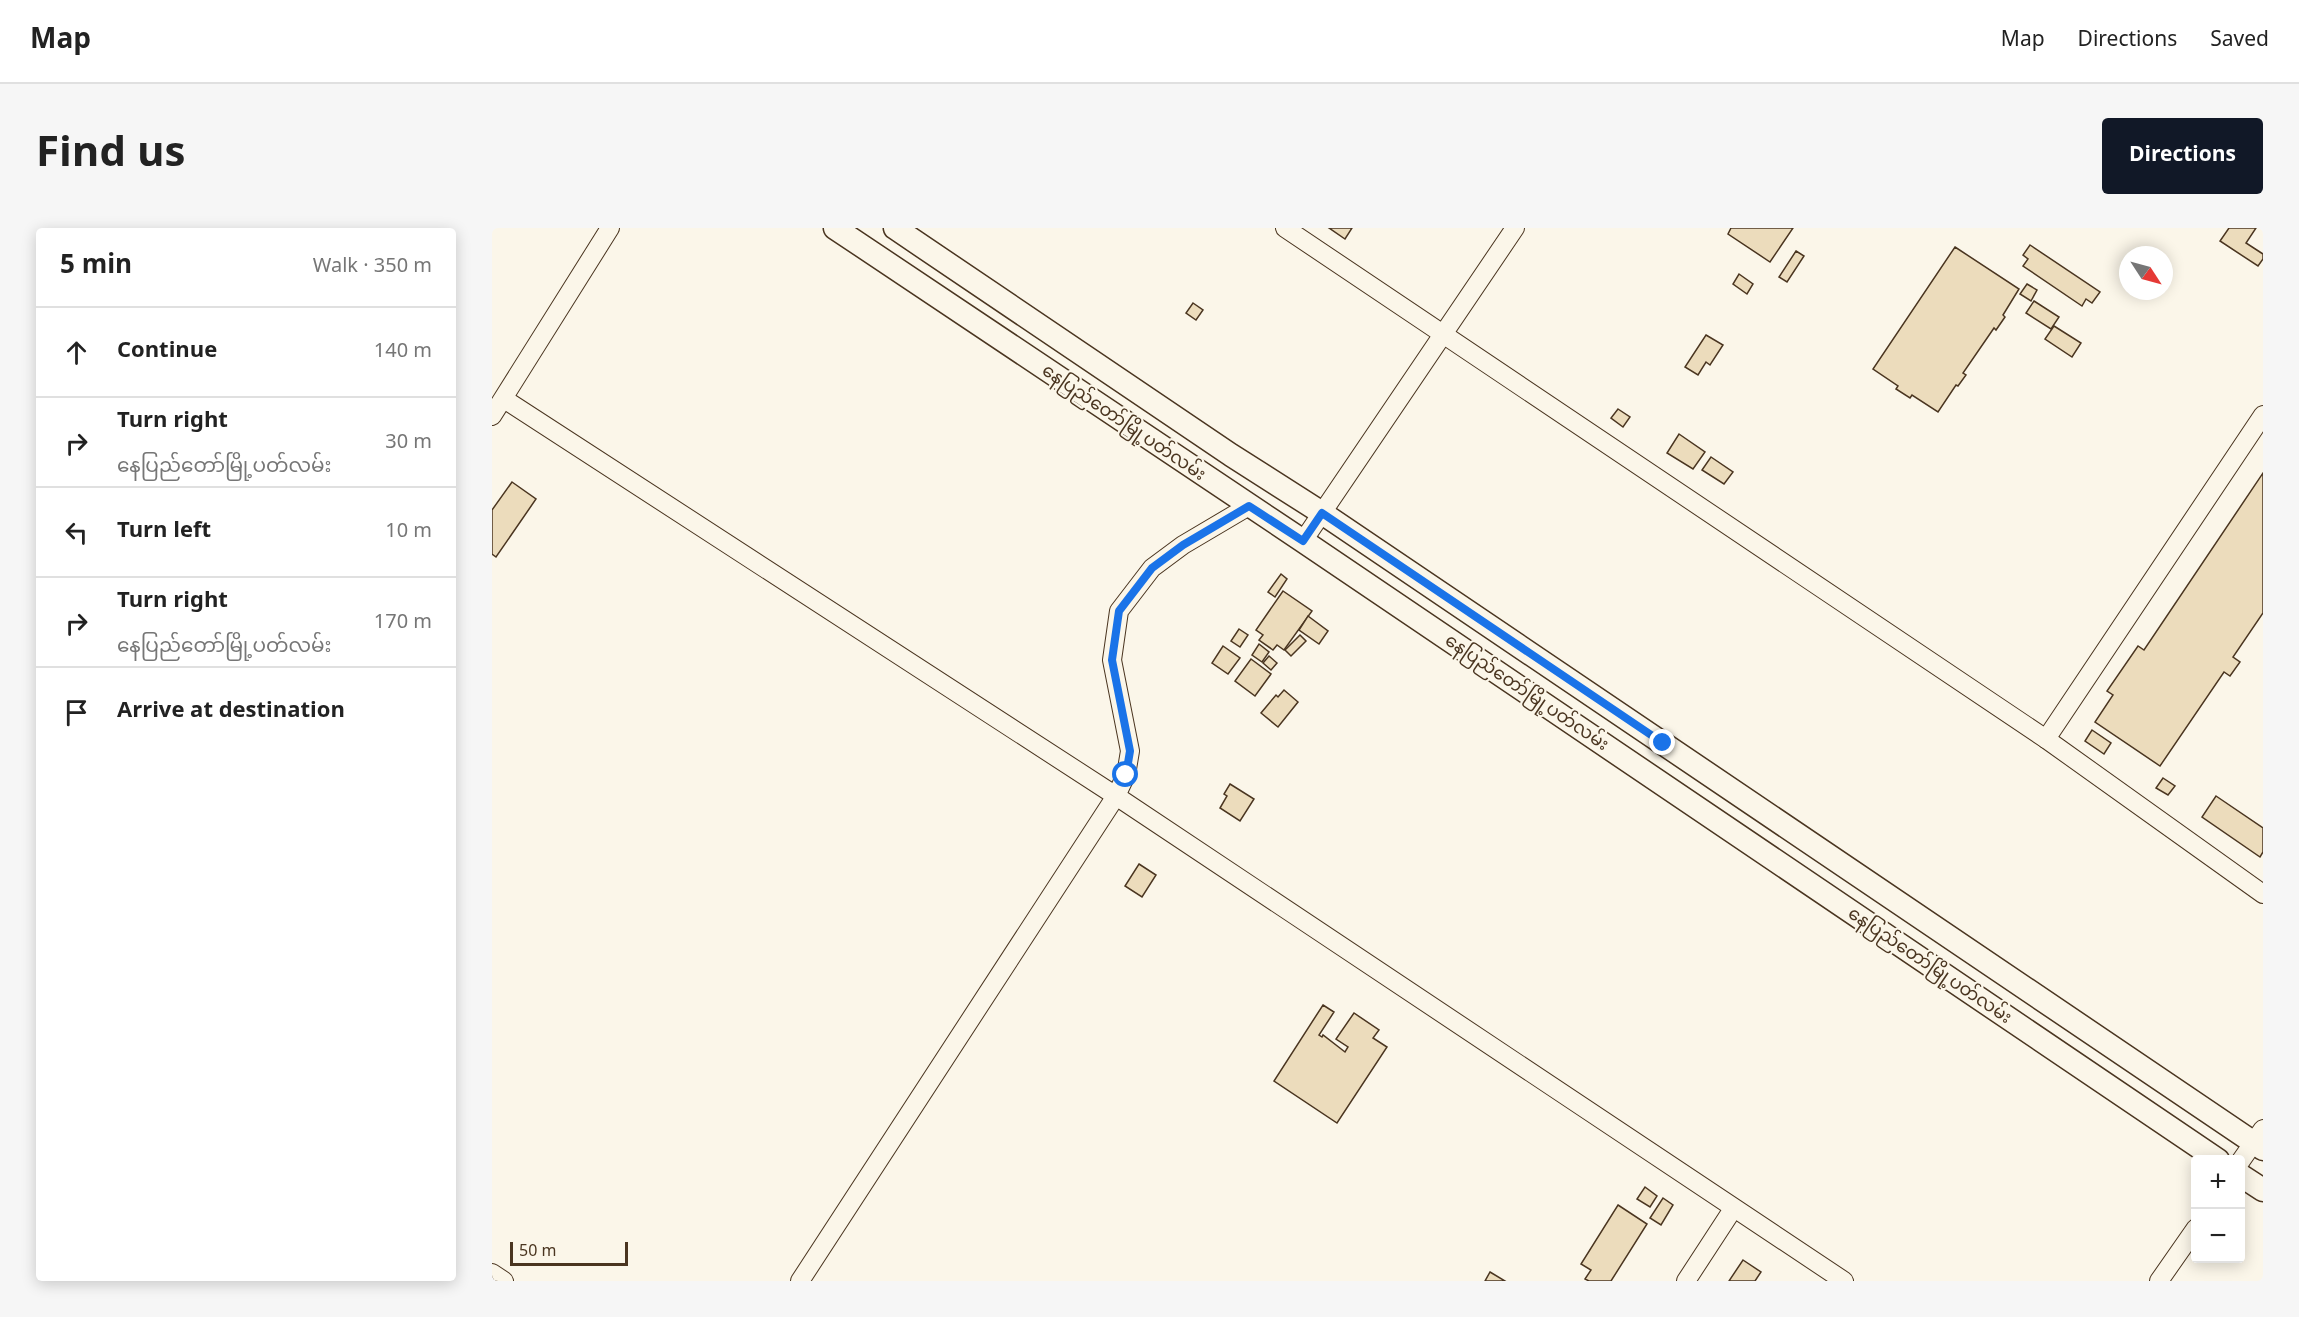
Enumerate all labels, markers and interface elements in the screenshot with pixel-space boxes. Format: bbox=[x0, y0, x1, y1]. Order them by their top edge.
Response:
text: Map bbox=[30, 11, 91, 72]
text: Map bbox=[2001, 18, 2045, 64]
text: Directions bbox=[2078, 18, 2177, 64]
text: Saved bbox=[2210, 18, 2269, 64]
text: Find us bbox=[36, 110, 185, 202]
button: Directions bbox=[2102, 118, 2263, 194]
text: 5 min bbox=[60, 239, 132, 295]
text: Walk · 350 m bbox=[313, 246, 432, 289]
north arrow bbox=[2119, 246, 2173, 300]
text: Continue bbox=[117, 328, 217, 376]
text: 140 m bbox=[374, 331, 432, 374]
icon: ahead bbox=[60, 336, 93, 369]
street label: နေပြည်တော်မြို့ပတ်လမ်း bbox=[1032, 353, 1214, 493]
text: Turn right bbox=[117, 398, 228, 446]
text: 30 m bbox=[385, 422, 432, 465]
icon: right bbox=[60, 427, 93, 460]
text: နေပြည်တော်မြို့ပတ်လမ်း bbox=[117, 446, 331, 489]
text: Turn left bbox=[117, 508, 211, 556]
text: 10 m bbox=[385, 511, 432, 554]
icon: left bbox=[60, 516, 93, 549]
text: Turn right bbox=[117, 578, 228, 626]
text: 170 m bbox=[374, 602, 432, 645]
icon: right bbox=[60, 607, 93, 640]
street label: နေပြည်တော်မြို့ပတ်လမ်း bbox=[1435, 623, 1617, 763]
text: နေပြည်တော်မြို့ပတ်လမ်း bbox=[117, 626, 331, 669]
text: Arrive at destination bbox=[117, 688, 345, 736]
icon: arrive bbox=[60, 696, 93, 729]
route end bbox=[1649, 729, 1675, 755]
route start bbox=[1112, 761, 1138, 787]
street label: နေပြည်တော်မြို့ပတ်လမ်း bbox=[1838, 896, 2020, 1036]
map controls bbox=[2191, 1155, 2245, 1263]
button: + bbox=[2191, 1155, 2245, 1209]
button: − bbox=[2191, 1209, 2245, 1263]
text: 50 m bbox=[519, 1235, 556, 1270]
scale bar bbox=[510, 1239, 628, 1266]

